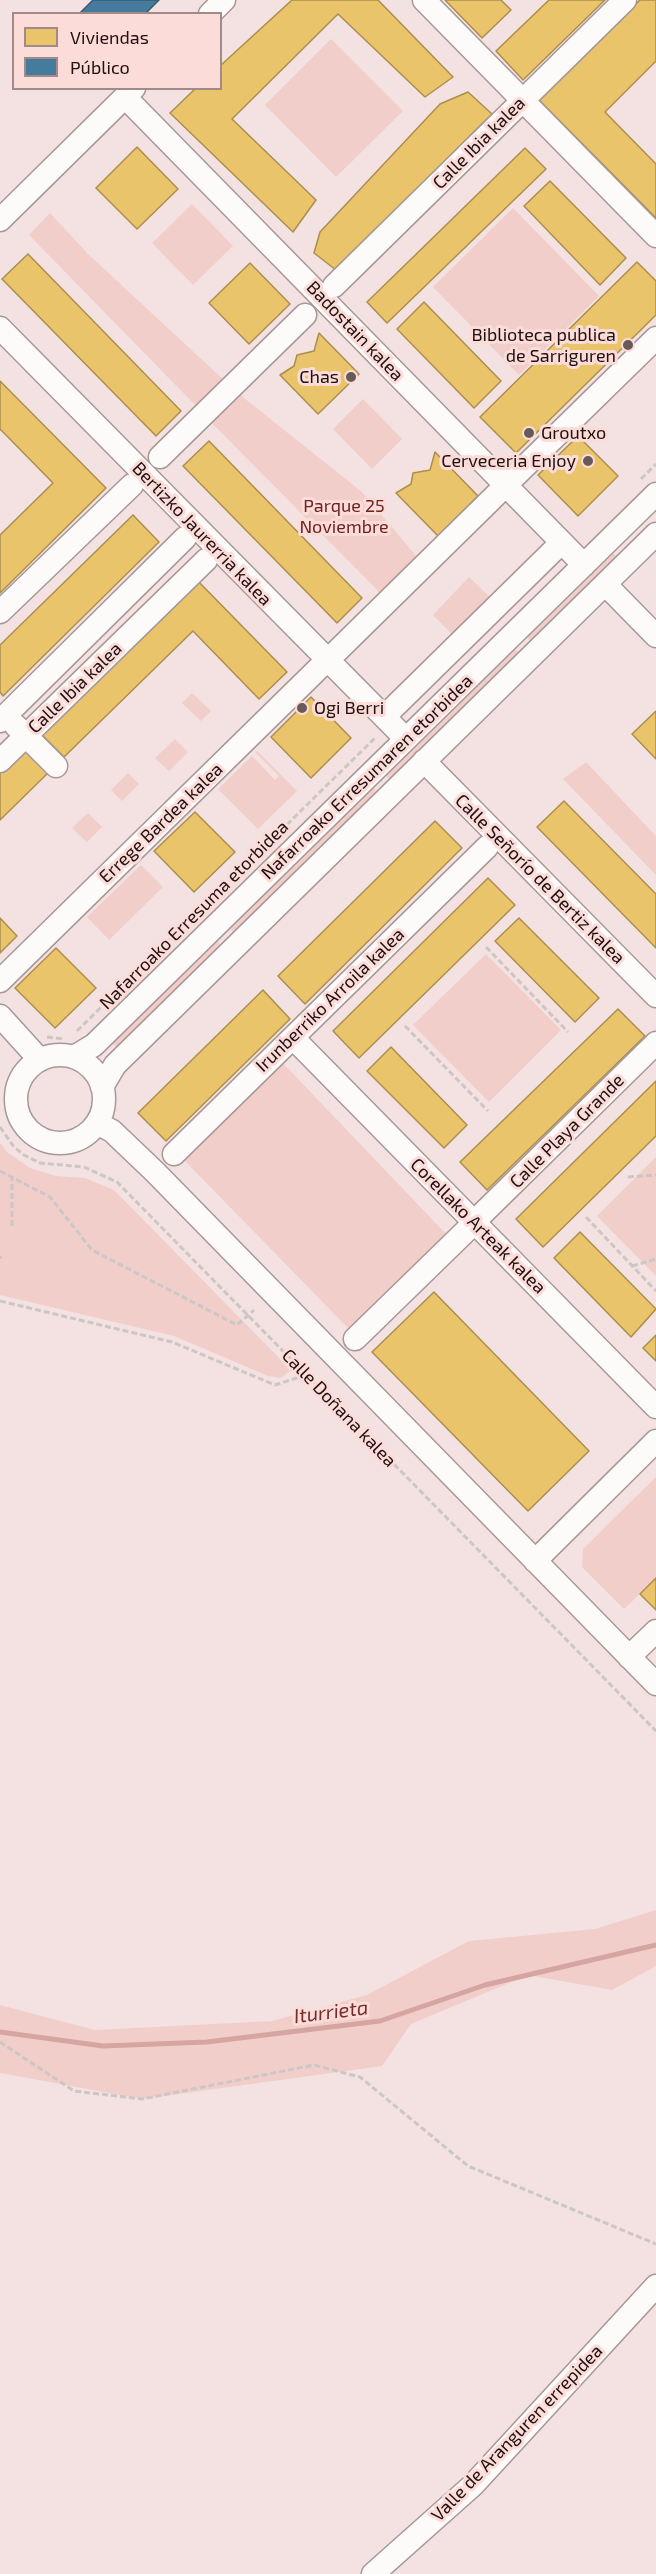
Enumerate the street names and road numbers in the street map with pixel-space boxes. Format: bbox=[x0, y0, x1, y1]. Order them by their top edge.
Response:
street label: Calle Ibia kalea bbox=[428, 92, 530, 194]
street label: Badostain kalea bbox=[302, 277, 408, 385]
street label: Bertizko Jaurerria kalea bbox=[128, 458, 276, 610]
street label: Calle Ibia kalea bbox=[24, 638, 126, 738]
street label: Nafarroako Erresumaren etorbidea bbox=[257, 670, 477, 884]
street label: Errege Bardea kalea bbox=[95, 758, 227, 888]
street label: Calle Señorío de Bertiz kalea bbox=[451, 790, 629, 968]
street label: Nafarroako Erresuma etorbidea bbox=[95, 816, 293, 1014]
street label: Irunberriko Arroila kalea bbox=[251, 924, 409, 1076]
street label: Calle Playa Grande bbox=[505, 1069, 629, 1193]
street label: Corellako Arteak kalea bbox=[406, 1154, 550, 1298]
street label: Calle Doñana kalea bbox=[277, 1345, 401, 1471]
street label: Valle de Aranguren errepidea bbox=[427, 2340, 607, 2526]

